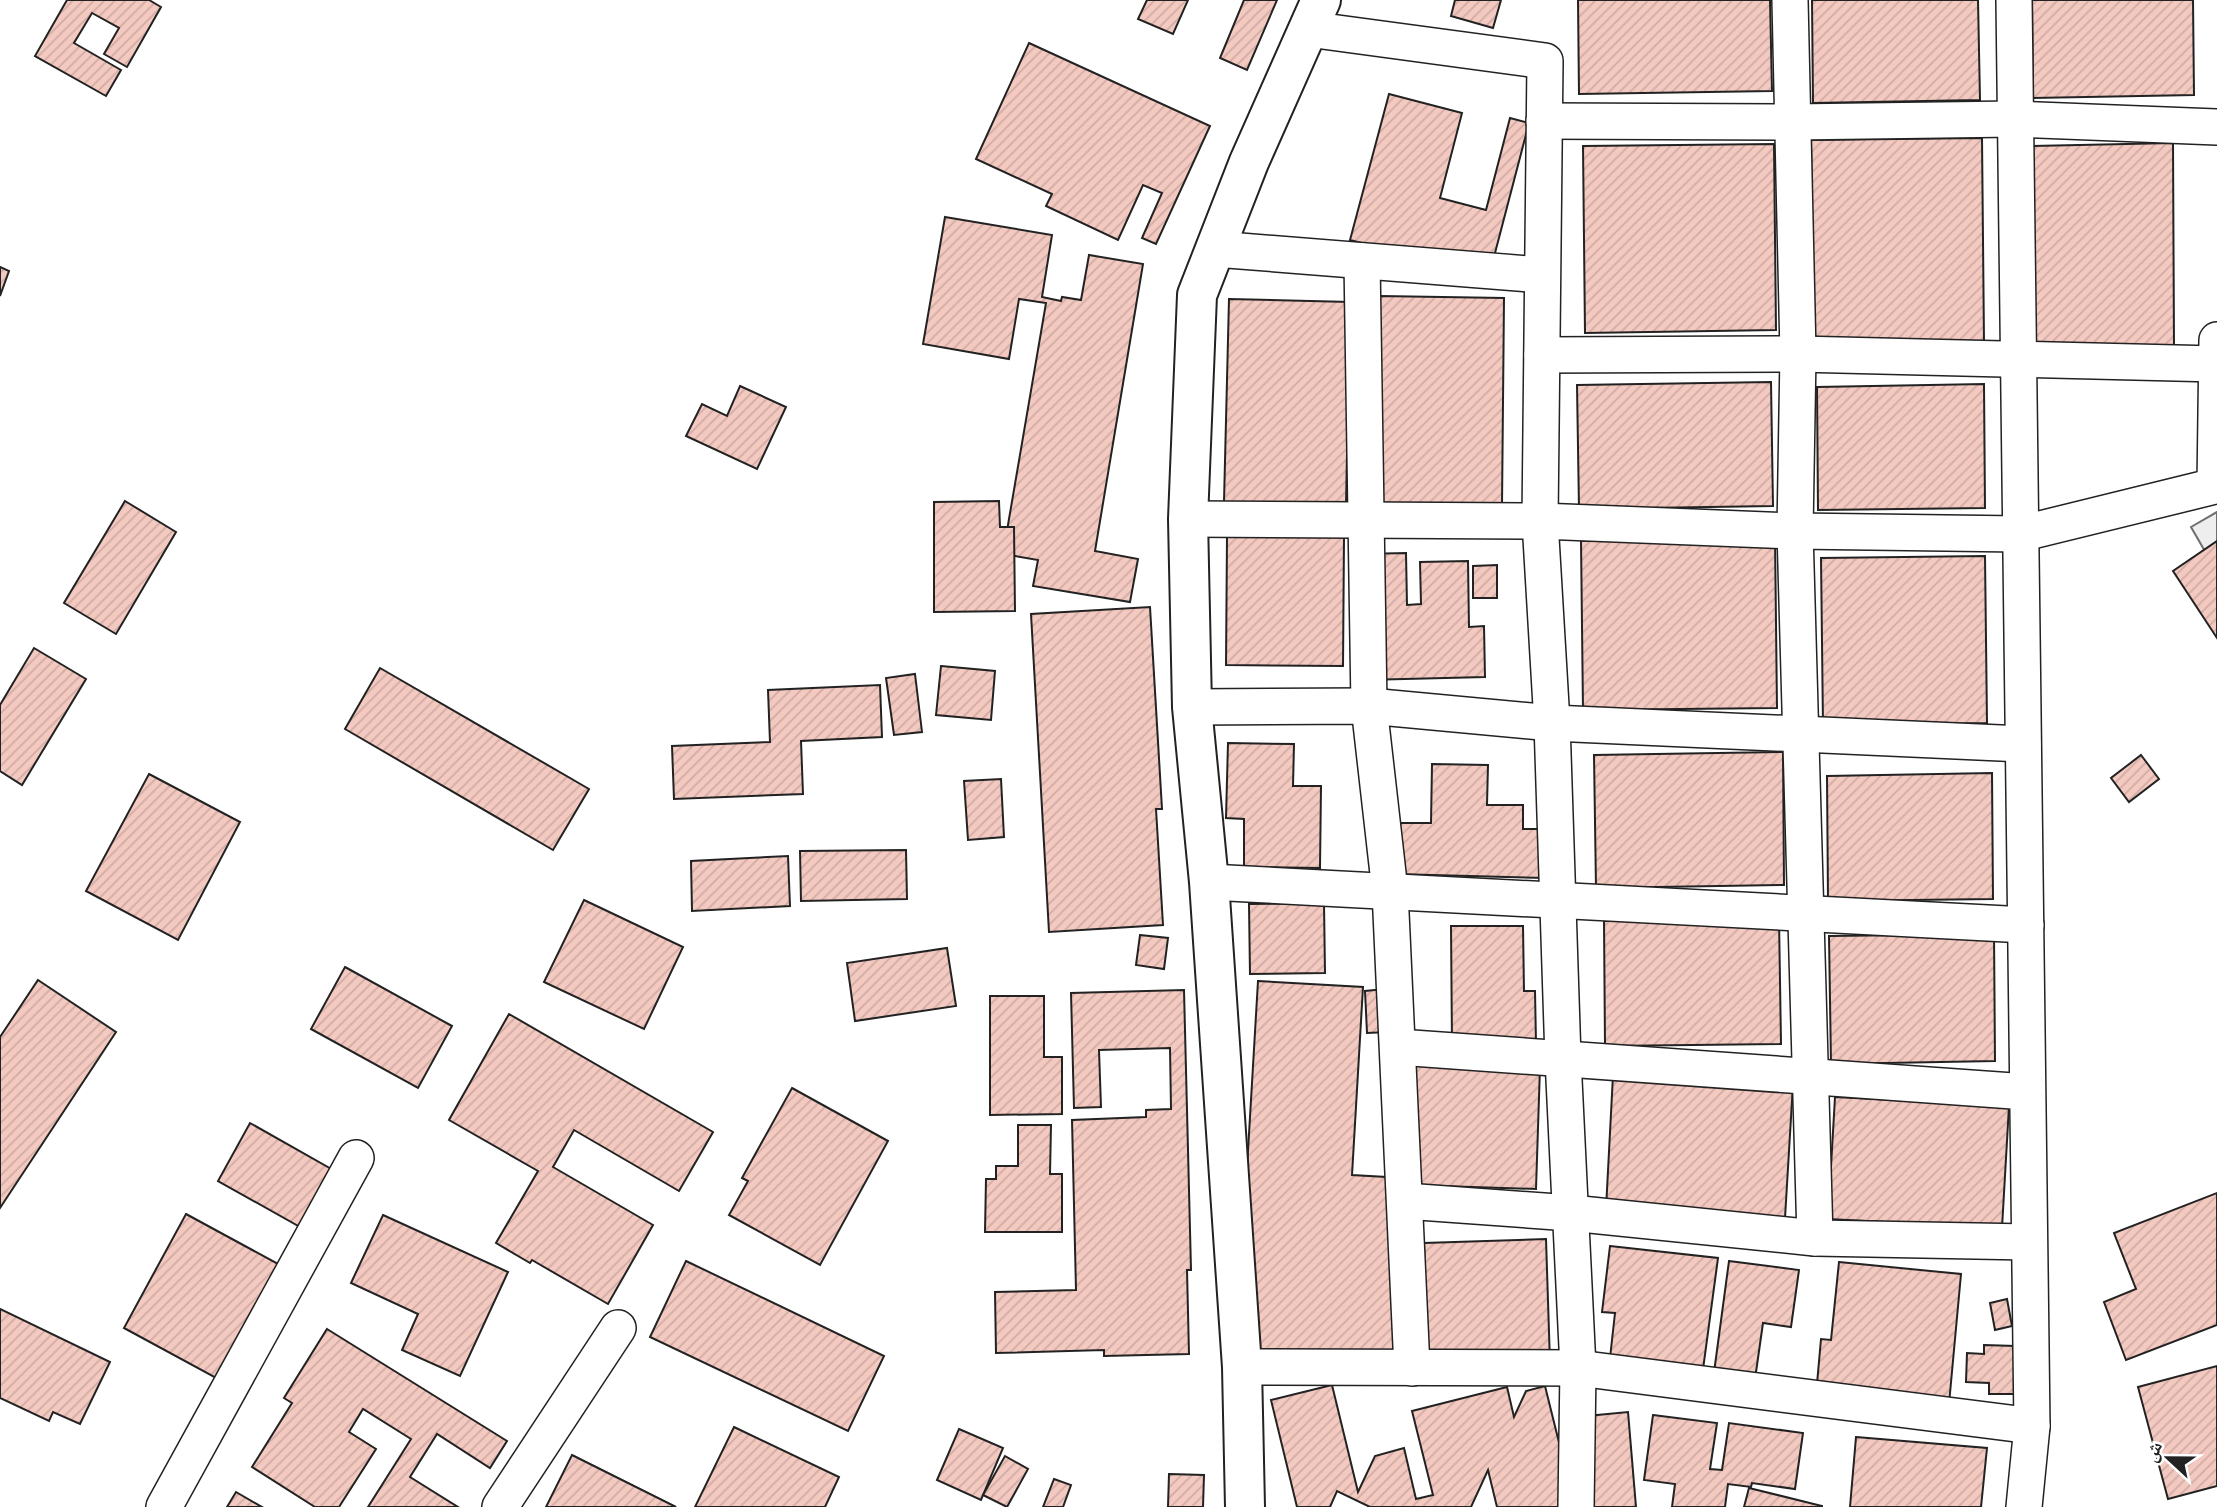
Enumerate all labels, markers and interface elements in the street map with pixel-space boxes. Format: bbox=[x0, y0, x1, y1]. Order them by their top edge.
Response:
north arrow bbox=[2133, 1423, 2203, 1493]
text: ش bbox=[2137, 1438, 2167, 1465]

